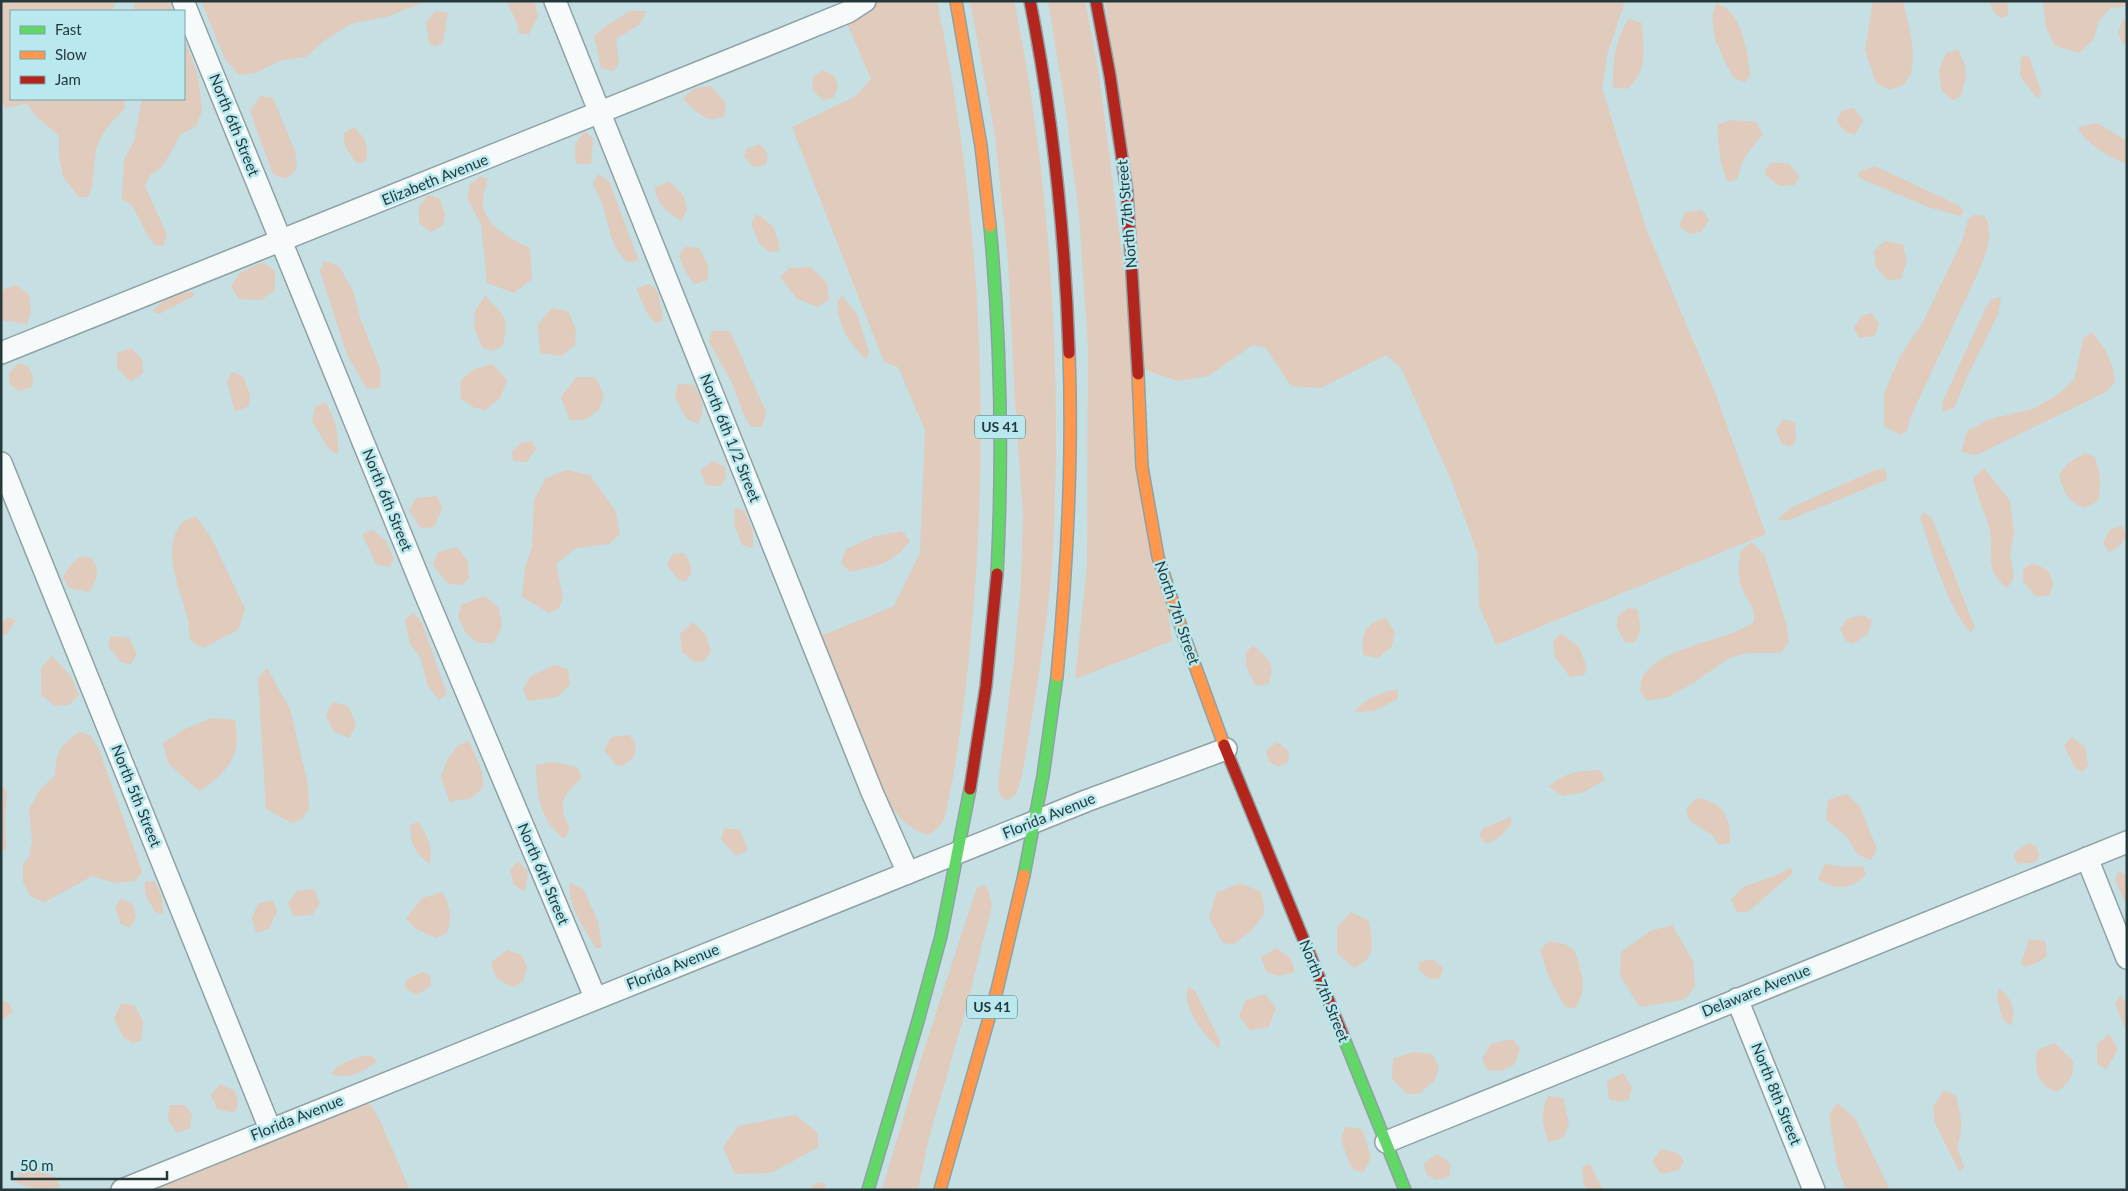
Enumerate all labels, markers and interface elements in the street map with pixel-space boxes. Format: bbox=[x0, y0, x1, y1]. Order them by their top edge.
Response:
legend bbox=[10, 10, 185, 100]
text: Fast bbox=[55, 20, 82, 38]
text: Slow bbox=[55, 45, 87, 63]
text: Jam bbox=[55, 70, 81, 88]
street label: North 6th Street bbox=[206, 71, 264, 179]
street label: Elizabeth Avenue bbox=[379, 150, 490, 209]
street label: North 7th Street bbox=[1112, 159, 1140, 269]
street label: North 6th 1/2 Street bbox=[697, 371, 765, 505]
road number: US 41 bbox=[975, 416, 1025, 438]
street label: North 6th Street bbox=[359, 446, 417, 554]
street label: North 7th Street bbox=[1152, 558, 1204, 668]
street label: North 5th Street bbox=[108, 742, 166, 850]
street label: Florida Avenue bbox=[1000, 788, 1098, 842]
street label: North 6th Street bbox=[514, 820, 574, 928]
street label: North 7th Street bbox=[1296, 937, 1354, 1045]
street label: Florida Avenue bbox=[624, 939, 722, 993]
street label: Delaware Avenue bbox=[1699, 960, 1813, 1020]
road number: US 41 bbox=[967, 996, 1017, 1019]
street label: North 8th Street bbox=[1748, 1040, 1806, 1148]
street label: Florida Avenue bbox=[248, 1090, 346, 1144]
scale bar bbox=[12, 1148, 168, 1180]
text: 50 m bbox=[20, 1156, 54, 1174]

